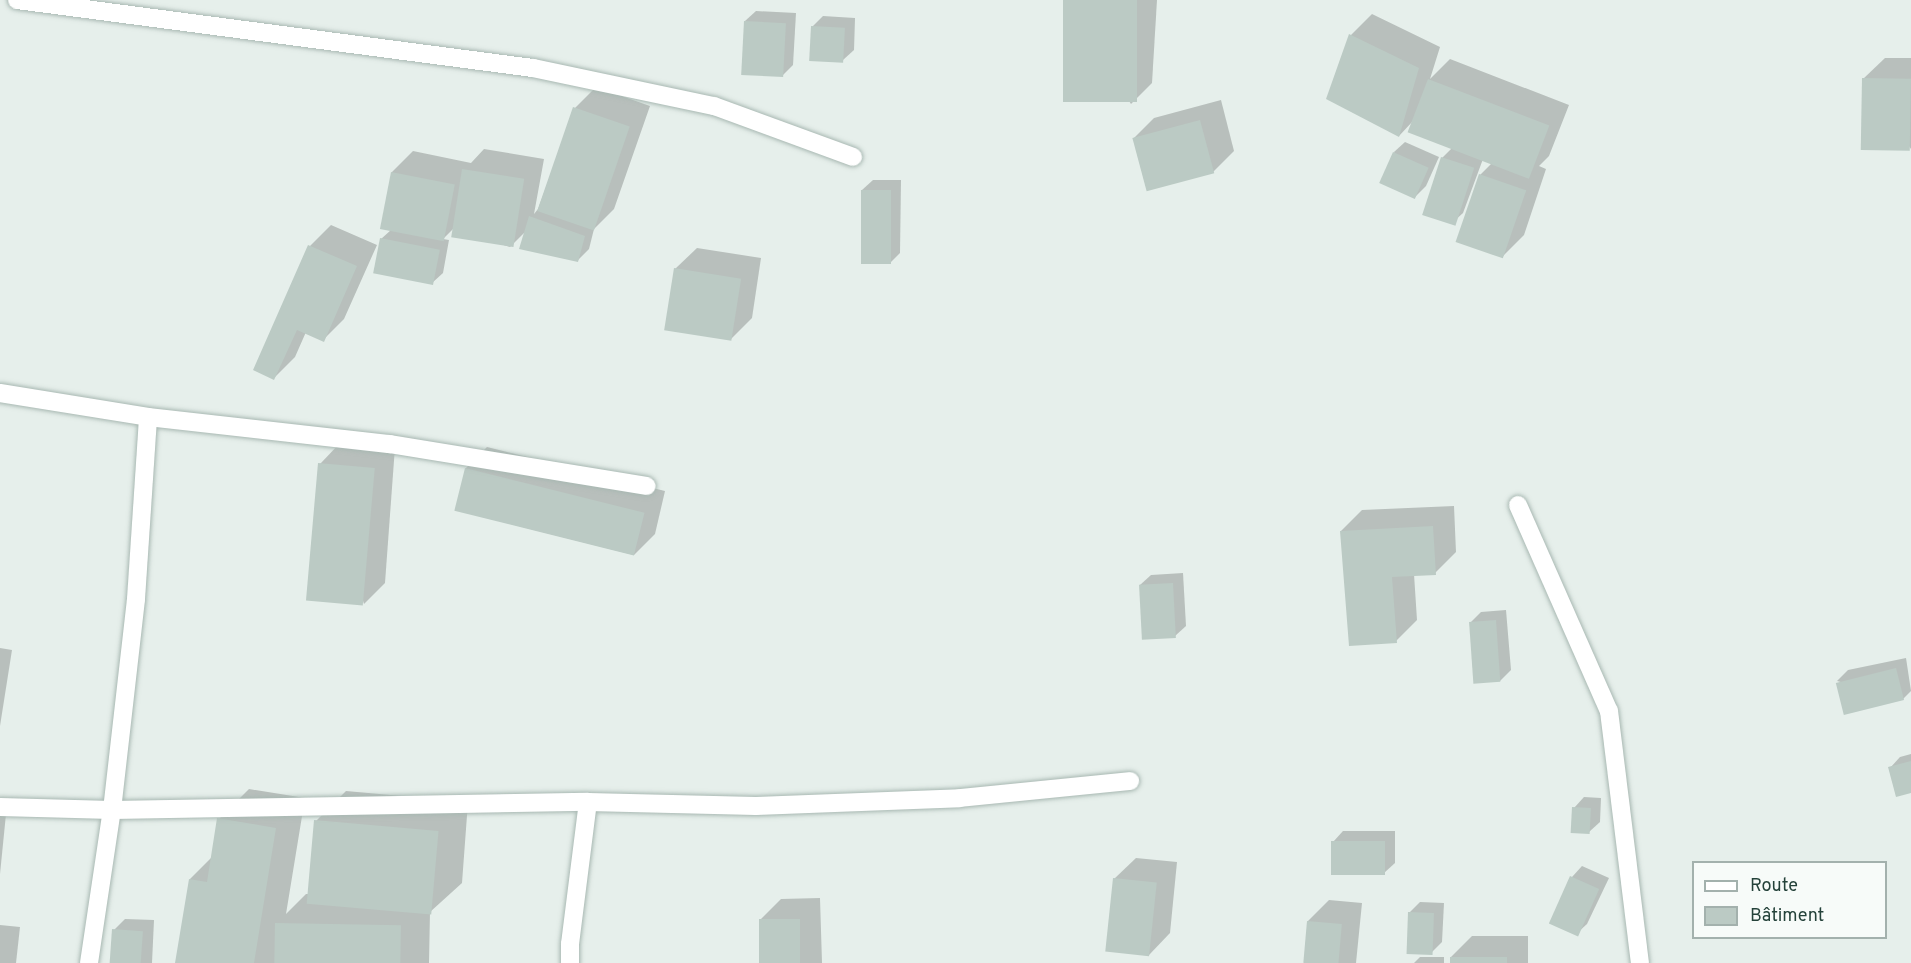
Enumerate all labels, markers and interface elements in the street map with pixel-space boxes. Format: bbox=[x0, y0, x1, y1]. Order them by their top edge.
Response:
legend bbox=[1692, 861, 1887, 939]
text: Route bbox=[1750, 875, 1798, 898]
text: Bâtiment bbox=[1750, 905, 1824, 928]

